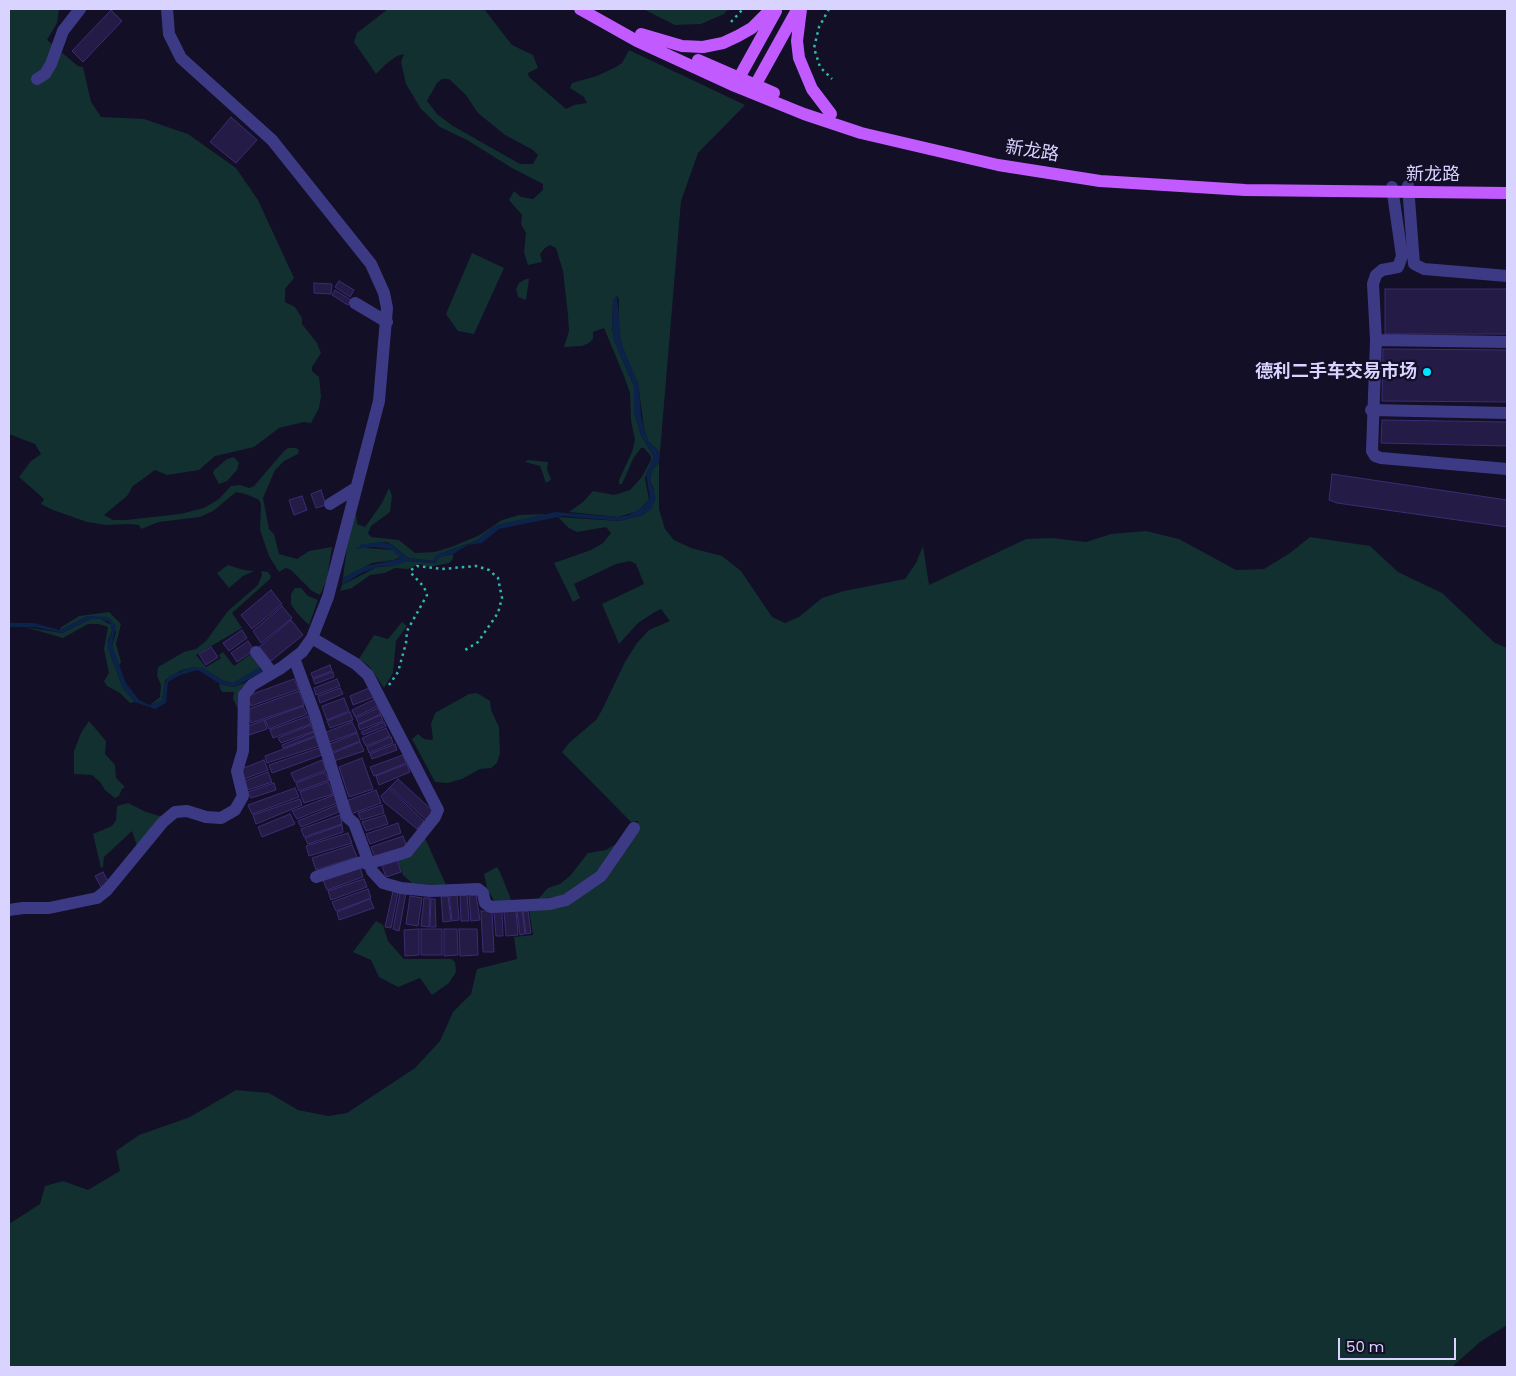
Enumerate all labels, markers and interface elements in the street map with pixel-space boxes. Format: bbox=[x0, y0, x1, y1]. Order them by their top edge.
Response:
street label: 新龙路 bbox=[1004, 137, 1060, 167]
street label: 新龙路 bbox=[1406, 164, 1460, 186]
place label: 德利二手车交易市场 bbox=[1255, 361, 1417, 383]
marker: 德利二手车交易市场 bbox=[1421, 366, 1433, 378]
scale bar bbox=[1341, 1328, 1458, 1360]
text: 50 m bbox=[1346, 1336, 1384, 1357]

